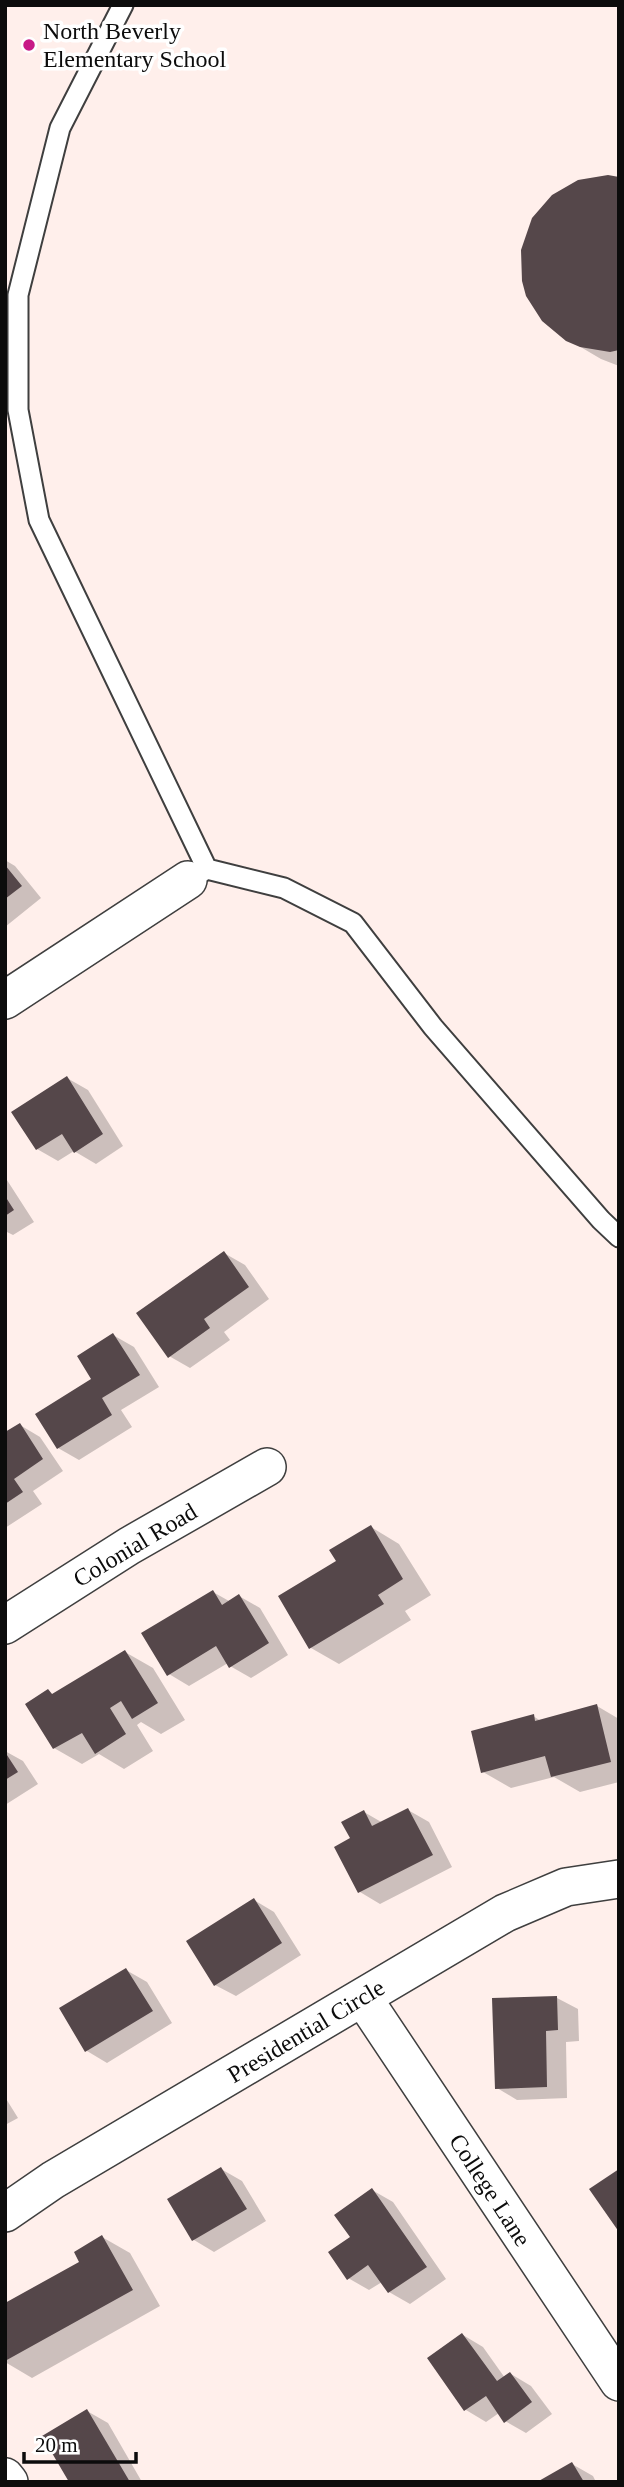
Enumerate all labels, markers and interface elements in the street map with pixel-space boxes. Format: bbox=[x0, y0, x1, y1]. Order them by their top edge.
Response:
place label: North Beverly Elementary School bbox=[43, 18, 227, 72]
marker: North Beverly Elementary School bbox=[21, 37, 37, 53]
street label: Colonial Road bbox=[69, 1498, 201, 1592]
street label: Presidential Circle bbox=[223, 1974, 389, 2088]
street label: College Lane bbox=[444, 2129, 536, 2251]
scale bar bbox=[24, 2420, 136, 2464]
text: 20 m bbox=[35, 2433, 78, 2457]

